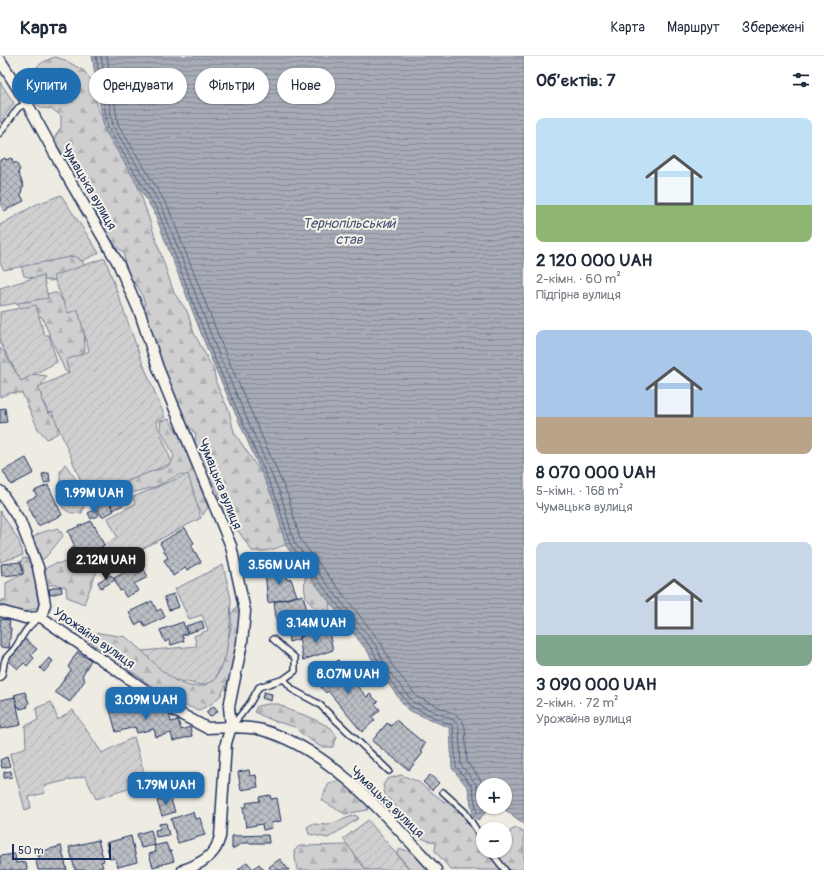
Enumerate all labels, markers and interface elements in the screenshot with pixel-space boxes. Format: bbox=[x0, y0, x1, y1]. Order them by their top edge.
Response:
text: Карта bbox=[20, 16, 67, 40]
text: Карта bbox=[610, 19, 645, 36]
text: Маршрут bbox=[667, 19, 720, 36]
text: Збережені bbox=[742, 19, 804, 36]
chip: Купити bbox=[12, 68, 81, 104]
chip: Орендувати bbox=[89, 68, 187, 104]
chip: Фільтри bbox=[195, 68, 269, 104]
chip: Нове bbox=[277, 68, 335, 104]
icon: filters bbox=[790, 69, 812, 91]
text: Об’єктів: 7 bbox=[536, 70, 616, 91]
street label: Чумацька вулиця bbox=[58, 141, 120, 233]
icon: home bbox=[638, 144, 710, 216]
water label: Тернопільський став bbox=[303, 215, 397, 248]
text: 2 120 000 UAH bbox=[536, 250, 652, 271]
text: 2-кімн. · 60 m² bbox=[536, 271, 621, 287]
text: Підгірна вулиця bbox=[536, 287, 621, 303]
icon: home bbox=[638, 356, 710, 428]
street label: Чумацька вулиця bbox=[195, 436, 245, 532]
text: 8 070 000 UAH bbox=[536, 462, 656, 483]
pin: 1.99M UAH bbox=[48, 480, 140, 514]
text: 5-кімн. · 168 m² bbox=[536, 483, 623, 499]
text: 1.99M UAH bbox=[65, 485, 123, 501]
text: Чумацька вулиця bbox=[536, 499, 633, 515]
pin: 2.12M UAH bbox=[60, 547, 152, 581]
text: 2.12M UAH bbox=[76, 552, 136, 568]
pin: 3.56M UAH bbox=[233, 552, 325, 586]
text: 3.56M UAH bbox=[248, 557, 310, 573]
icon: home bbox=[638, 568, 710, 640]
street label: Урожайна вулиця bbox=[50, 604, 138, 672]
pin: 3.14M UAH bbox=[270, 610, 362, 644]
text: 3.14M UAH bbox=[286, 615, 346, 631]
pin: 8.07M UAH bbox=[302, 661, 394, 695]
text: 8.07M UAH bbox=[317, 666, 379, 682]
text: 3 090 000 UAH bbox=[536, 674, 656, 695]
pin: 3.09M UAH bbox=[100, 687, 192, 721]
text: 3.09M UAH bbox=[114, 692, 178, 708]
text: 2-кімн. · 72 m² bbox=[536, 695, 619, 711]
text: Урожайна вулиця bbox=[536, 711, 632, 727]
street label: Чумацька вулиця bbox=[347, 763, 427, 841]
pin: 1.79M UAH bbox=[120, 772, 212, 806]
text: 1.79M UAH bbox=[137, 777, 195, 793]
map controls bbox=[476, 778, 512, 858]
button: + bbox=[476, 778, 512, 814]
button: − bbox=[476, 822, 512, 858]
scale bar bbox=[12, 842, 111, 861]
text: 50 m bbox=[18, 844, 44, 857]

